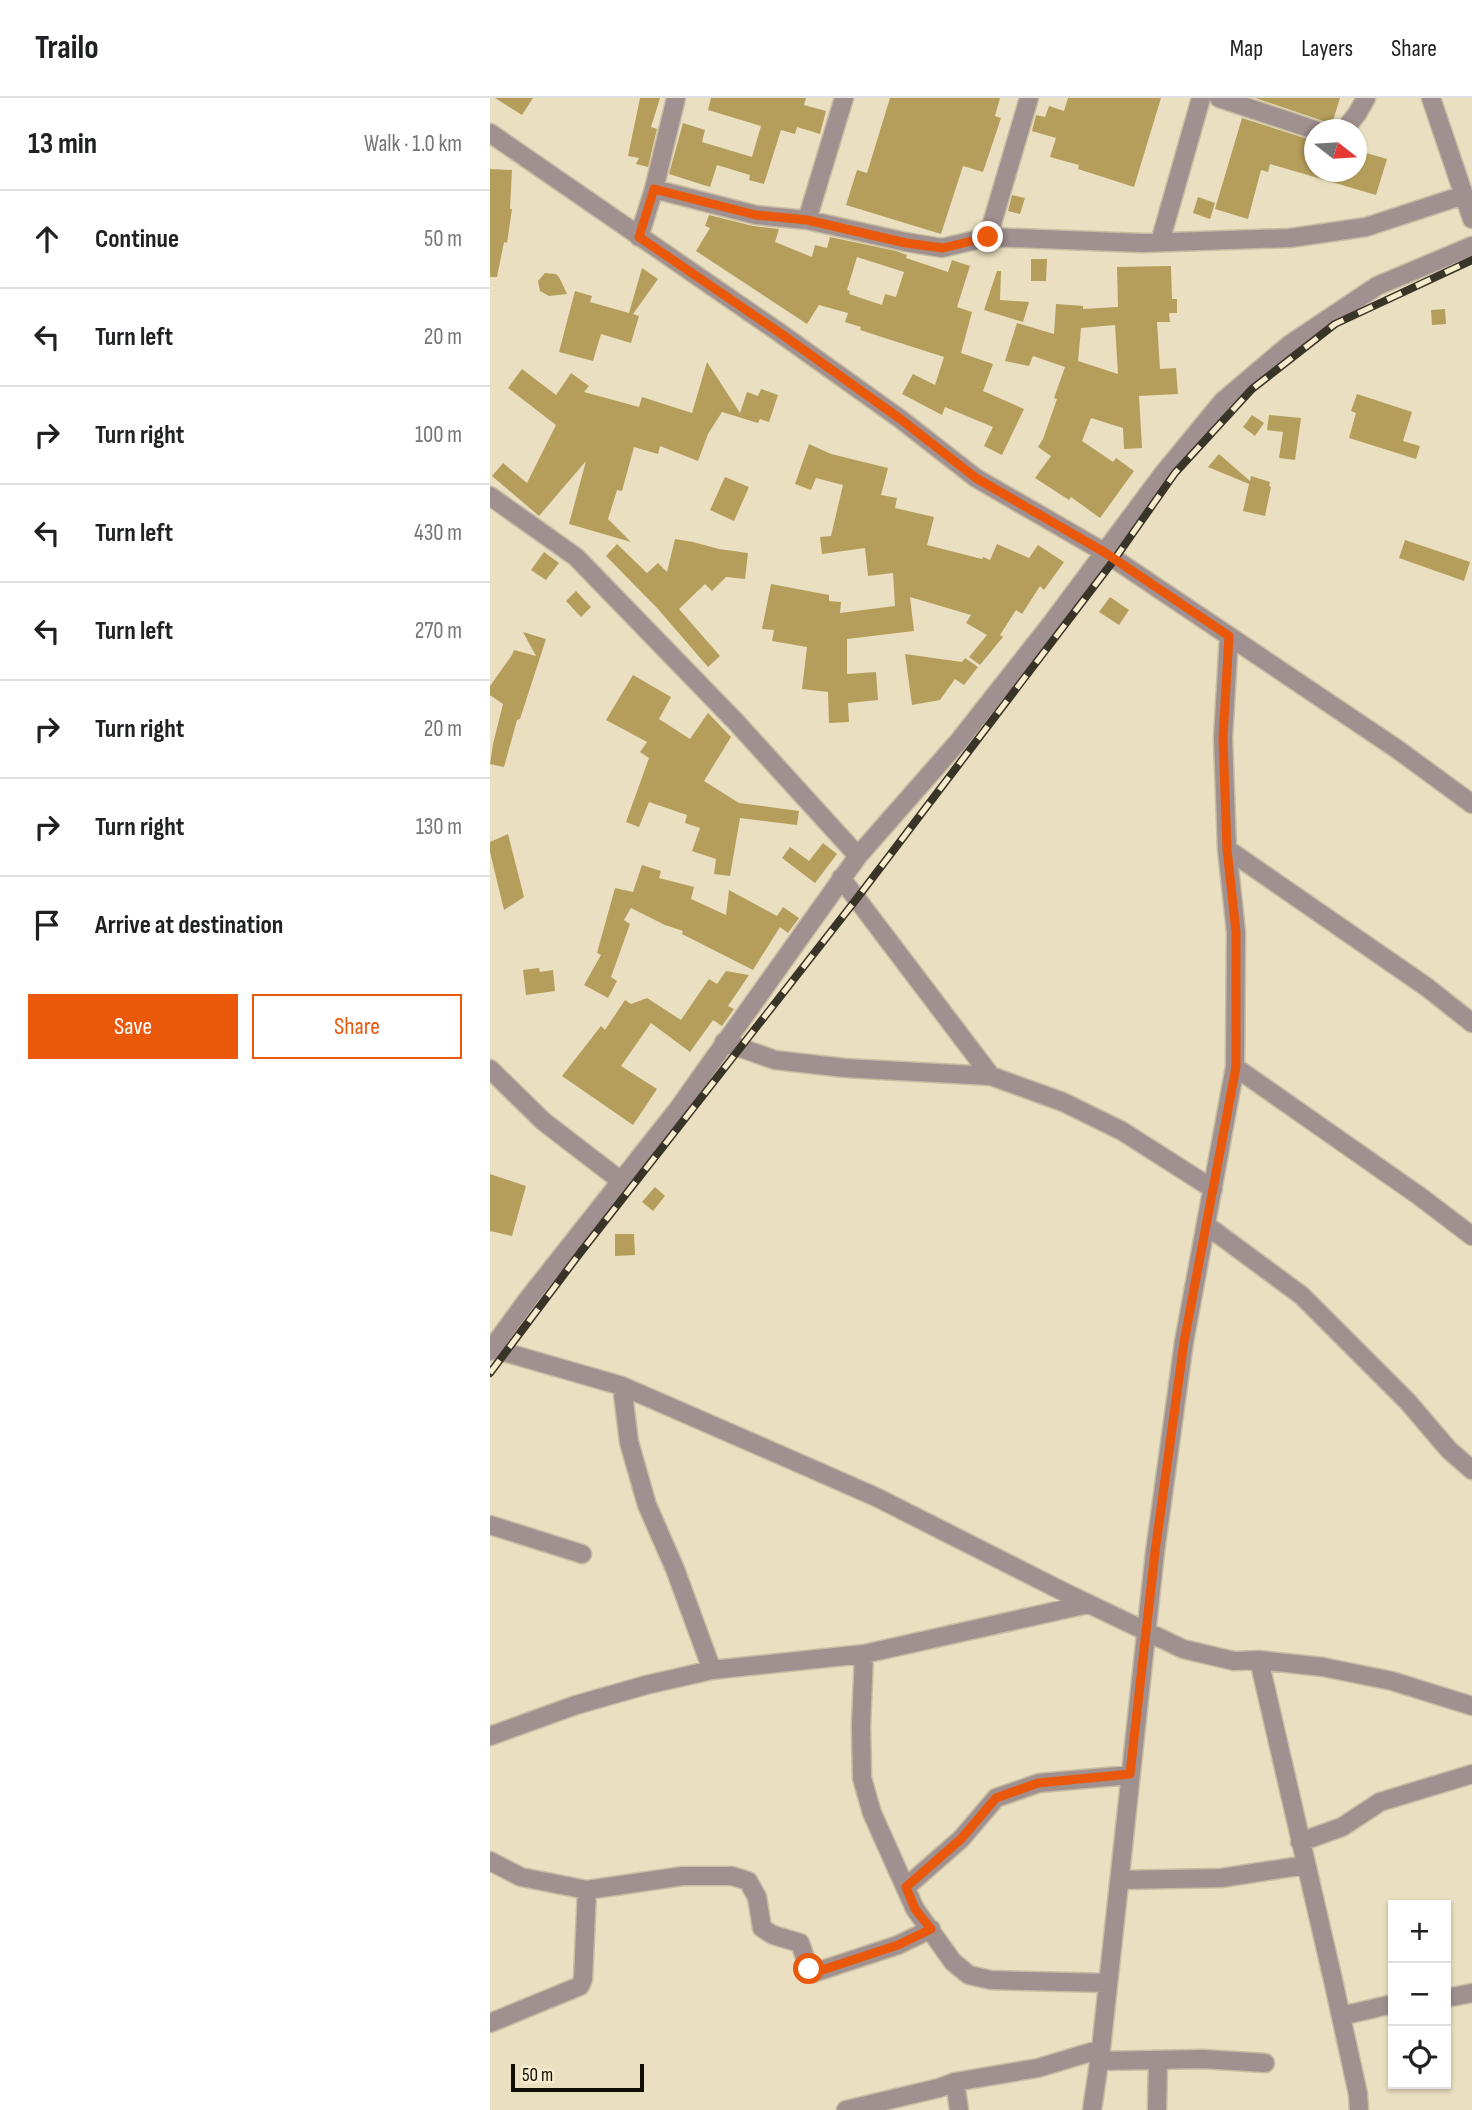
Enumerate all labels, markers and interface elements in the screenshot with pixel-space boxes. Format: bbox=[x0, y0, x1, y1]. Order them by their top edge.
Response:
text: Trailo bbox=[35, 28, 99, 68]
text: Map bbox=[1230, 34, 1263, 63]
text: Layers bbox=[1301, 34, 1353, 63]
text: Share bbox=[1391, 34, 1437, 63]
north arrow bbox=[1304, 119, 1367, 182]
text: 13 min bbox=[28, 126, 97, 162]
text: Walk · 1.0 km bbox=[364, 130, 462, 158]
icon: ahead bbox=[28, 220, 66, 258]
route end bbox=[972, 221, 1003, 252]
text: Continue bbox=[95, 224, 179, 255]
text: 50 m bbox=[424, 225, 462, 253]
icon: left bbox=[28, 318, 66, 356]
text: Turn left bbox=[95, 322, 173, 353]
text: 20 m bbox=[424, 323, 462, 351]
icon: right bbox=[28, 416, 66, 454]
text: Turn right bbox=[95, 420, 184, 451]
text: 100 m bbox=[415, 421, 462, 449]
icon: left bbox=[28, 514, 66, 552]
text: Turn left bbox=[95, 518, 173, 549]
text: 430 m bbox=[414, 519, 462, 547]
icon: left bbox=[28, 612, 66, 650]
text: Turn left bbox=[95, 616, 173, 647]
text: 270 m bbox=[415, 617, 462, 645]
icon: right bbox=[28, 710, 66, 748]
text: Turn right bbox=[95, 714, 184, 745]
text: 20 m bbox=[424, 715, 462, 743]
icon: right bbox=[28, 808, 66, 846]
text: Turn right bbox=[95, 812, 184, 843]
text: 130 m bbox=[416, 813, 462, 841]
icon: arrive bbox=[28, 906, 66, 944]
text: Arrive at destination bbox=[95, 910, 283, 941]
button: Save bbox=[28, 994, 238, 1059]
button: Share bbox=[252, 994, 462, 1059]
map controls bbox=[1388, 1900, 1451, 2089]
button: + bbox=[1388, 1900, 1451, 1963]
route start bbox=[793, 1953, 824, 1984]
button: − bbox=[1388, 1963, 1451, 2026]
button: locate bbox=[1388, 2026, 1451, 2089]
scale bar bbox=[511, 2061, 644, 2093]
text: 50 m bbox=[522, 2064, 553, 2087]

